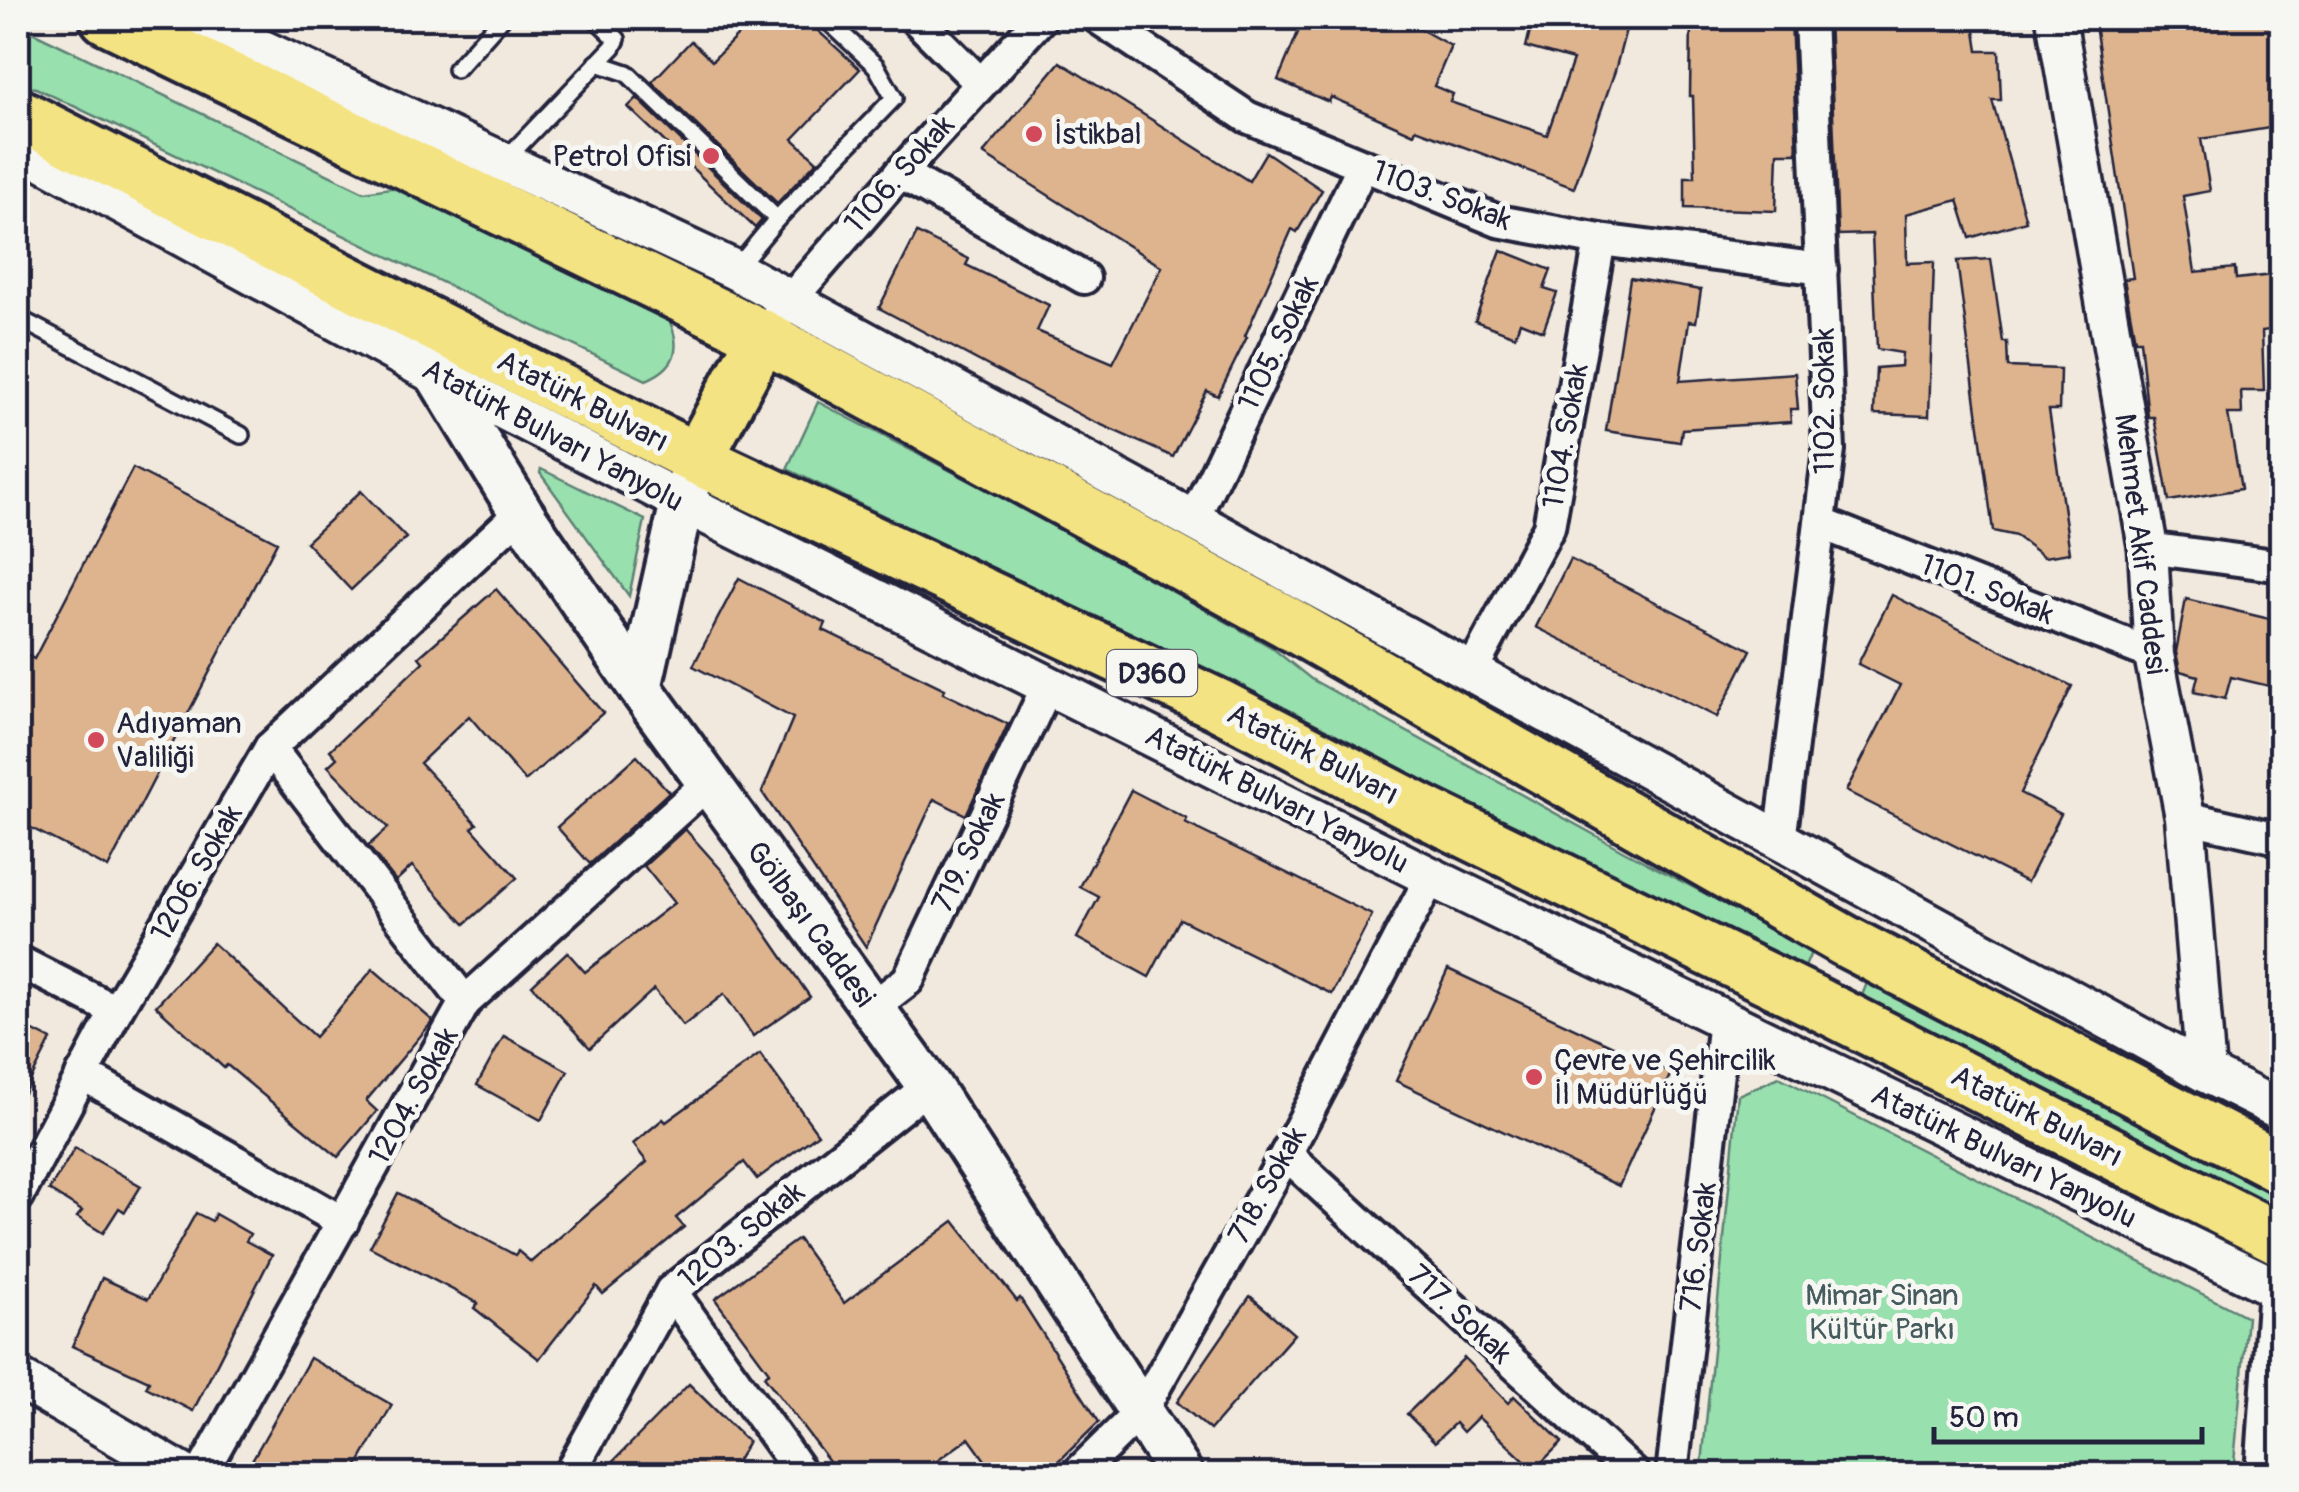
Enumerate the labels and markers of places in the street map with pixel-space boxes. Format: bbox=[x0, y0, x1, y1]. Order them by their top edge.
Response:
place label: İstikbal bbox=[1054, 116, 1142, 153]
marker: İstikbal bbox=[1023, 123, 1045, 145]
place label: Petrol Ofisi bbox=[552, 138, 691, 175]
marker: Petrol Ofisi bbox=[700, 145, 722, 167]
place label: Adıyaman Valiliği bbox=[116, 705, 242, 776]
marker: Adıyaman Valiliği bbox=[85, 729, 107, 751]
place label: Çevre ve Şehircilik İl Müdürlüğü bbox=[1554, 1042, 1776, 1113]
marker: Çevre ve Şehircilik İl Müdürlüğü bbox=[1523, 1066, 1545, 1088]

